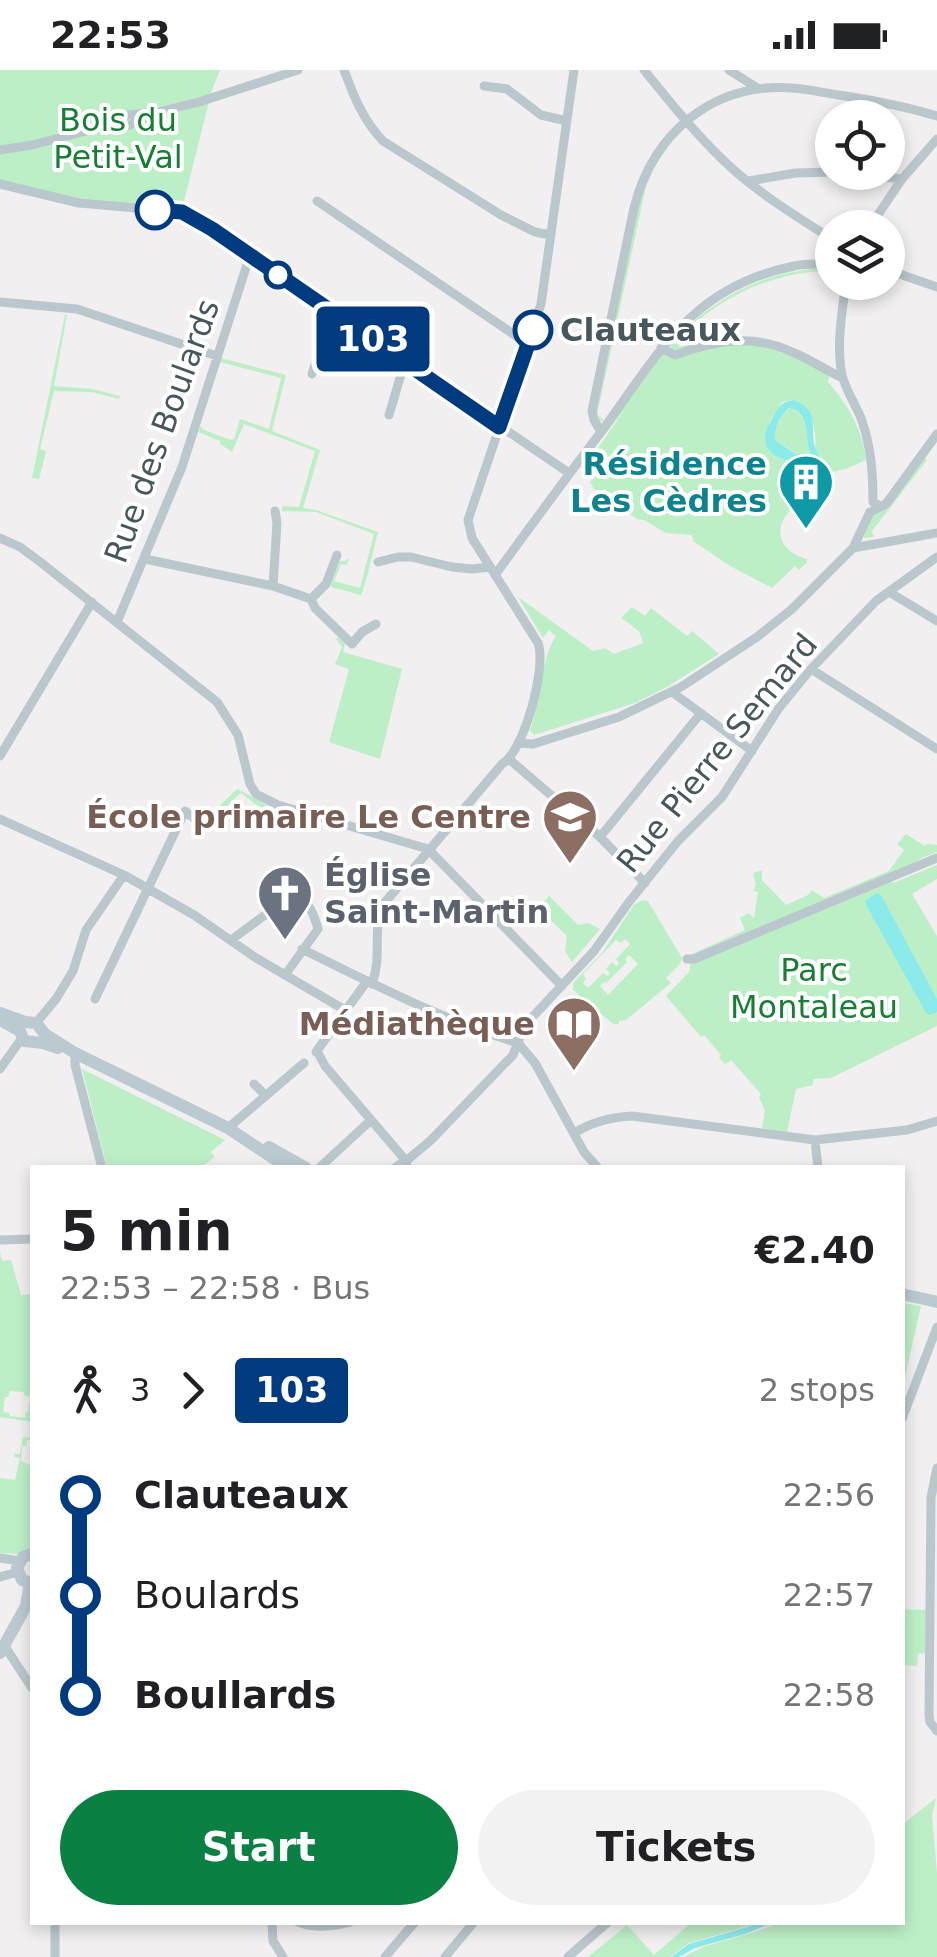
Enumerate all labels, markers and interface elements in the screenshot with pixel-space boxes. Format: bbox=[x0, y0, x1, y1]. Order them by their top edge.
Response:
text: 22:53 bbox=[50, 13, 171, 57]
map controls bbox=[815, 100, 905, 300]
button: locate bbox=[815, 100, 905, 190]
park label: Bois du Petit-Val bbox=[53, 101, 183, 176]
unlabelled marker bbox=[136, 191, 174, 229]
button: layers bbox=[815, 210, 905, 300]
unlabelled marker bbox=[265, 262, 291, 288]
street label: Rue des Boulards bbox=[97, 294, 227, 568]
line badge: 103 bbox=[316, 306, 430, 372]
marker: Clauteaux bbox=[514, 311, 552, 349]
place label: Clauteaux bbox=[560, 311, 741, 349]
text: 103 bbox=[336, 319, 410, 359]
place label: Résidence Les Cèdres bbox=[570, 445, 767, 520]
building icon: Résidence Les Cèdres bbox=[776, 452, 836, 531]
street label: Rue Pierre Semard bbox=[609, 626, 825, 880]
school or university icon: École primaire Le Centre bbox=[540, 787, 600, 866]
place label: École primaire Le Centre bbox=[86, 798, 531, 836]
place label: Église Saint-Martin bbox=[324, 856, 549, 931]
church icon: Église Saint-Martin bbox=[255, 863, 315, 942]
park label: Parc Montaleau bbox=[730, 951, 898, 1026]
library icon: Médiathèque bbox=[544, 994, 604, 1073]
place label: Médiathèque bbox=[299, 1005, 535, 1043]
text: 5 min bbox=[60, 1199, 233, 1263]
text: €2.40 bbox=[755, 1228, 875, 1272]
text: 22:53 – 22:58 · Bus bbox=[60, 1269, 370, 1307]
icon: walk bbox=[60, 1363, 115, 1418]
icon: forward bbox=[165, 1363, 220, 1418]
text: 103 bbox=[255, 1370, 328, 1410]
text: 3 bbox=[130, 1371, 150, 1409]
text: 2 stops bbox=[759, 1371, 875, 1409]
text: Clauteaux bbox=[134, 1473, 349, 1517]
text: 22:56 bbox=[783, 1476, 875, 1514]
text: Boulards bbox=[134, 1573, 300, 1617]
text: 22:57 bbox=[783, 1576, 875, 1614]
text: Boullards bbox=[134, 1673, 336, 1717]
text: 22:58 bbox=[783, 1676, 875, 1714]
button: Start bbox=[60, 1790, 458, 1905]
button: Tickets bbox=[478, 1790, 875, 1905]

